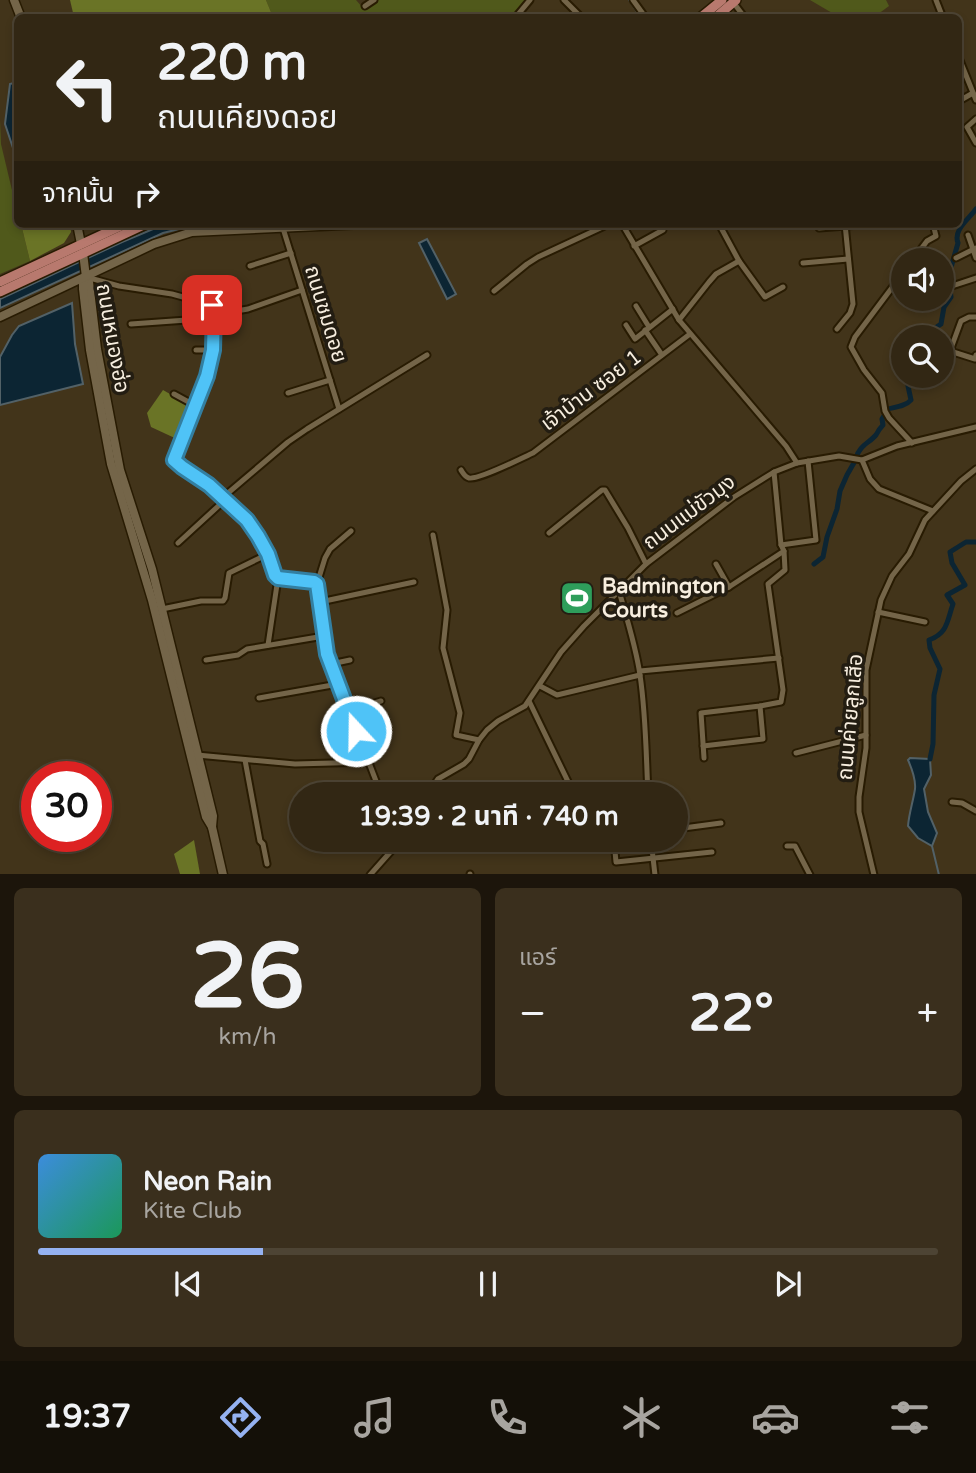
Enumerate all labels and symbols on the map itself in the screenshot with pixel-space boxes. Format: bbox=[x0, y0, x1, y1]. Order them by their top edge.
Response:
street label: ถนนชมดอย bbox=[299, 263, 352, 366]
pin bbox=[182, 275, 242, 335]
street label: ถนนหนองฮ่อ bbox=[91, 281, 134, 395]
street label: เจ้าบ้าน ซอย 1 bbox=[536, 344, 647, 436]
street label: ถนนแม่ขัวมุง bbox=[638, 470, 740, 555]
place label: Badmington Courts bbox=[602, 574, 726, 623]
sports icon: Badmington Courts bbox=[558, 579, 596, 617]
street label: ถนนค่ายลูกเสือ bbox=[833, 653, 868, 781]
position arrow bbox=[319, 694, 393, 768]
speed limit sign: 30 bbox=[21, 761, 112, 852]

